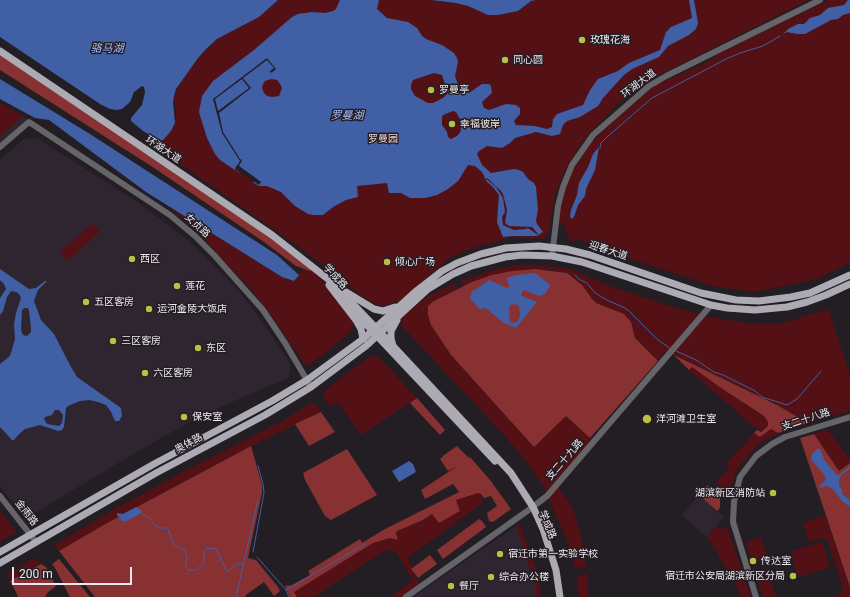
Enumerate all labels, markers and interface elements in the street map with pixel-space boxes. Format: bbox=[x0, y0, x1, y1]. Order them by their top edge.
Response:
place label: 玫瑰花海 bbox=[590, 34, 630, 46]
marker: 玫瑰花海 bbox=[577, 35, 587, 45]
water label: 骆马湖 bbox=[91, 42, 123, 56]
place label: 同心圆 bbox=[513, 54, 543, 66]
marker: 同心圆 bbox=[500, 55, 510, 65]
street label: 环湖大道 bbox=[619, 67, 659, 101]
place label: 罗曼亭 bbox=[439, 84, 469, 96]
marker: 罗曼亭 bbox=[426, 85, 436, 95]
water label: 罗曼湖 bbox=[331, 109, 363, 123]
place label: 幸福彼岸 bbox=[460, 118, 500, 130]
marker: 幸福彼岸 bbox=[447, 119, 457, 129]
park label: 罗曼园 bbox=[368, 133, 398, 145]
street label: 环湖大道 bbox=[143, 134, 183, 166]
street label: 女贞路 bbox=[182, 212, 212, 240]
street label: 迎春大道 bbox=[587, 239, 629, 263]
place label: 西区 bbox=[140, 253, 160, 265]
marker: 西区 bbox=[127, 254, 137, 264]
place label: 倾心广场 bbox=[395, 256, 435, 268]
marker: 倾心广场 bbox=[382, 257, 392, 267]
street label: 学成路 bbox=[320, 262, 350, 292]
place label: 莲花 bbox=[185, 280, 205, 292]
marker: 莲花 bbox=[172, 281, 182, 291]
place label: 五区客房 bbox=[94, 296, 134, 308]
marker: 五区客房 bbox=[81, 297, 91, 307]
place label: 运河金陵大饭店 bbox=[157, 303, 227, 315]
marker: 运河金陵大饭店 bbox=[144, 304, 154, 314]
place label: 三区客房 bbox=[121, 335, 161, 347]
marker: 三区客房 bbox=[108, 336, 118, 346]
place label: 东区 bbox=[206, 342, 226, 354]
marker: 东区 bbox=[193, 343, 203, 353]
place label: 六区客房 bbox=[153, 367, 193, 379]
marker: 六区客房 bbox=[140, 368, 150, 378]
street label: 支二十八路 bbox=[780, 407, 832, 433]
place label: 保安室 bbox=[192, 411, 222, 423]
marker: 保安室 bbox=[179, 412, 189, 422]
marker: 洋河滩卫生室 bbox=[641, 413, 653, 425]
place label: 洋河滩卫生室 bbox=[656, 413, 716, 425]
street label: 奥体路 bbox=[173, 432, 205, 456]
street label: 支二十九路 bbox=[544, 437, 586, 483]
place label: 湖滨新区消防站 bbox=[695, 487, 765, 499]
marker: 湖滨新区消防站 bbox=[768, 488, 778, 498]
street label: 金雨路 bbox=[12, 497, 40, 529]
street label: 学成路 bbox=[536, 509, 558, 541]
place label: 宿迁市第一实验学校 bbox=[508, 548, 598, 560]
marker: 宿迁市第一实验学校 bbox=[495, 549, 505, 559]
place label: 传达室 bbox=[761, 555, 791, 567]
marker: 传达室 bbox=[748, 556, 758, 566]
scale bar bbox=[14, 559, 134, 585]
text: 200 m bbox=[19, 567, 53, 581]
place label: 宿迁市公安局湖滨新区分局 bbox=[665, 570, 785, 582]
place label: 综合办公楼 bbox=[499, 571, 549, 583]
marker: 宿迁市公安局湖滨新区分局 bbox=[788, 571, 798, 581]
marker: 综合办公楼 bbox=[486, 572, 496, 582]
place label: 餐厅 bbox=[459, 580, 479, 592]
marker: 餐厅 bbox=[446, 581, 456, 591]

